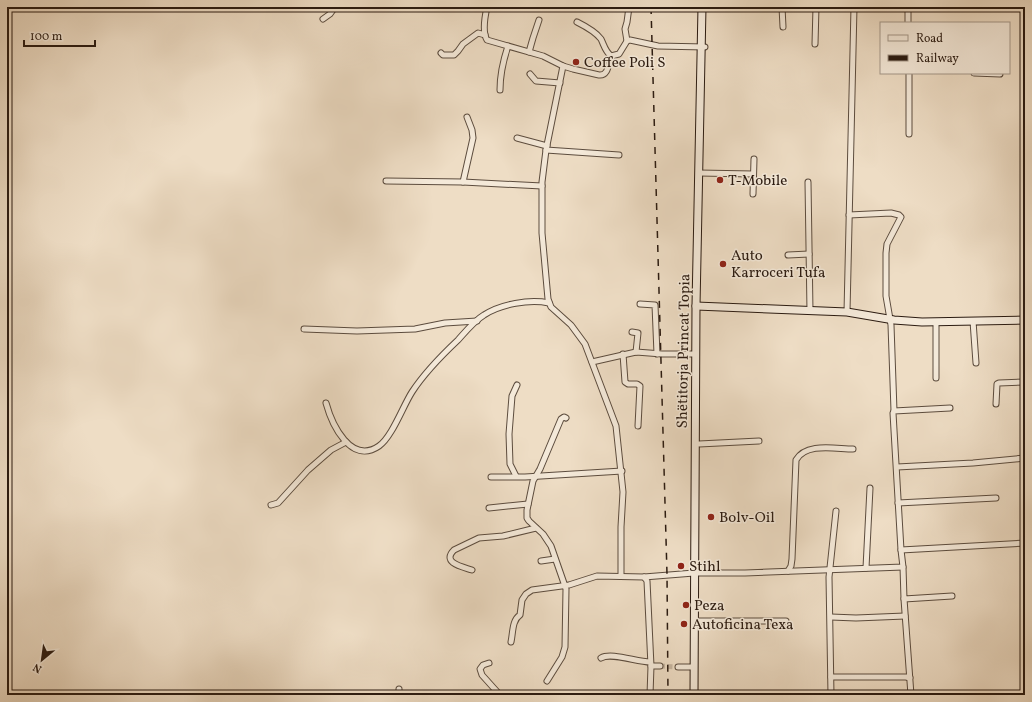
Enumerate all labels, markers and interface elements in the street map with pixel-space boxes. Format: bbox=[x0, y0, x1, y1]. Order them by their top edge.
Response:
scale bar bbox=[24, 22, 95, 48]
legend bbox=[880, 22, 1010, 74]
text: 100 m bbox=[30, 29, 63, 45]
text: Road bbox=[916, 31, 943, 47]
text: Railway bbox=[916, 51, 959, 67]
place label: Coffee Poli S bbox=[584, 53, 666, 74]
marker: Coffee Poli S bbox=[571, 57, 581, 67]
place label: T-Mobile bbox=[728, 171, 787, 192]
marker: T-Mobile bbox=[715, 175, 725, 185]
place label: Auto Karroceri Tufa bbox=[731, 246, 825, 284]
marker: Auto Karroceri Tufa bbox=[718, 259, 728, 269]
street label: Shëtitorja Princat Topia bbox=[673, 273, 696, 429]
place label: Bolv-Oil bbox=[719, 508, 775, 529]
marker: Bolv-Oil bbox=[706, 512, 716, 522]
place label: Stihl bbox=[689, 557, 721, 578]
marker: Stihl bbox=[676, 561, 686, 571]
place label: Peza bbox=[694, 596, 725, 617]
marker: Peza bbox=[681, 600, 691, 610]
place label: Autoficina Texa bbox=[692, 615, 794, 636]
marker: Autoficina Texa bbox=[679, 619, 689, 629]
north arrow bbox=[22, 640, 62, 680]
text: N bbox=[31, 659, 45, 676]

